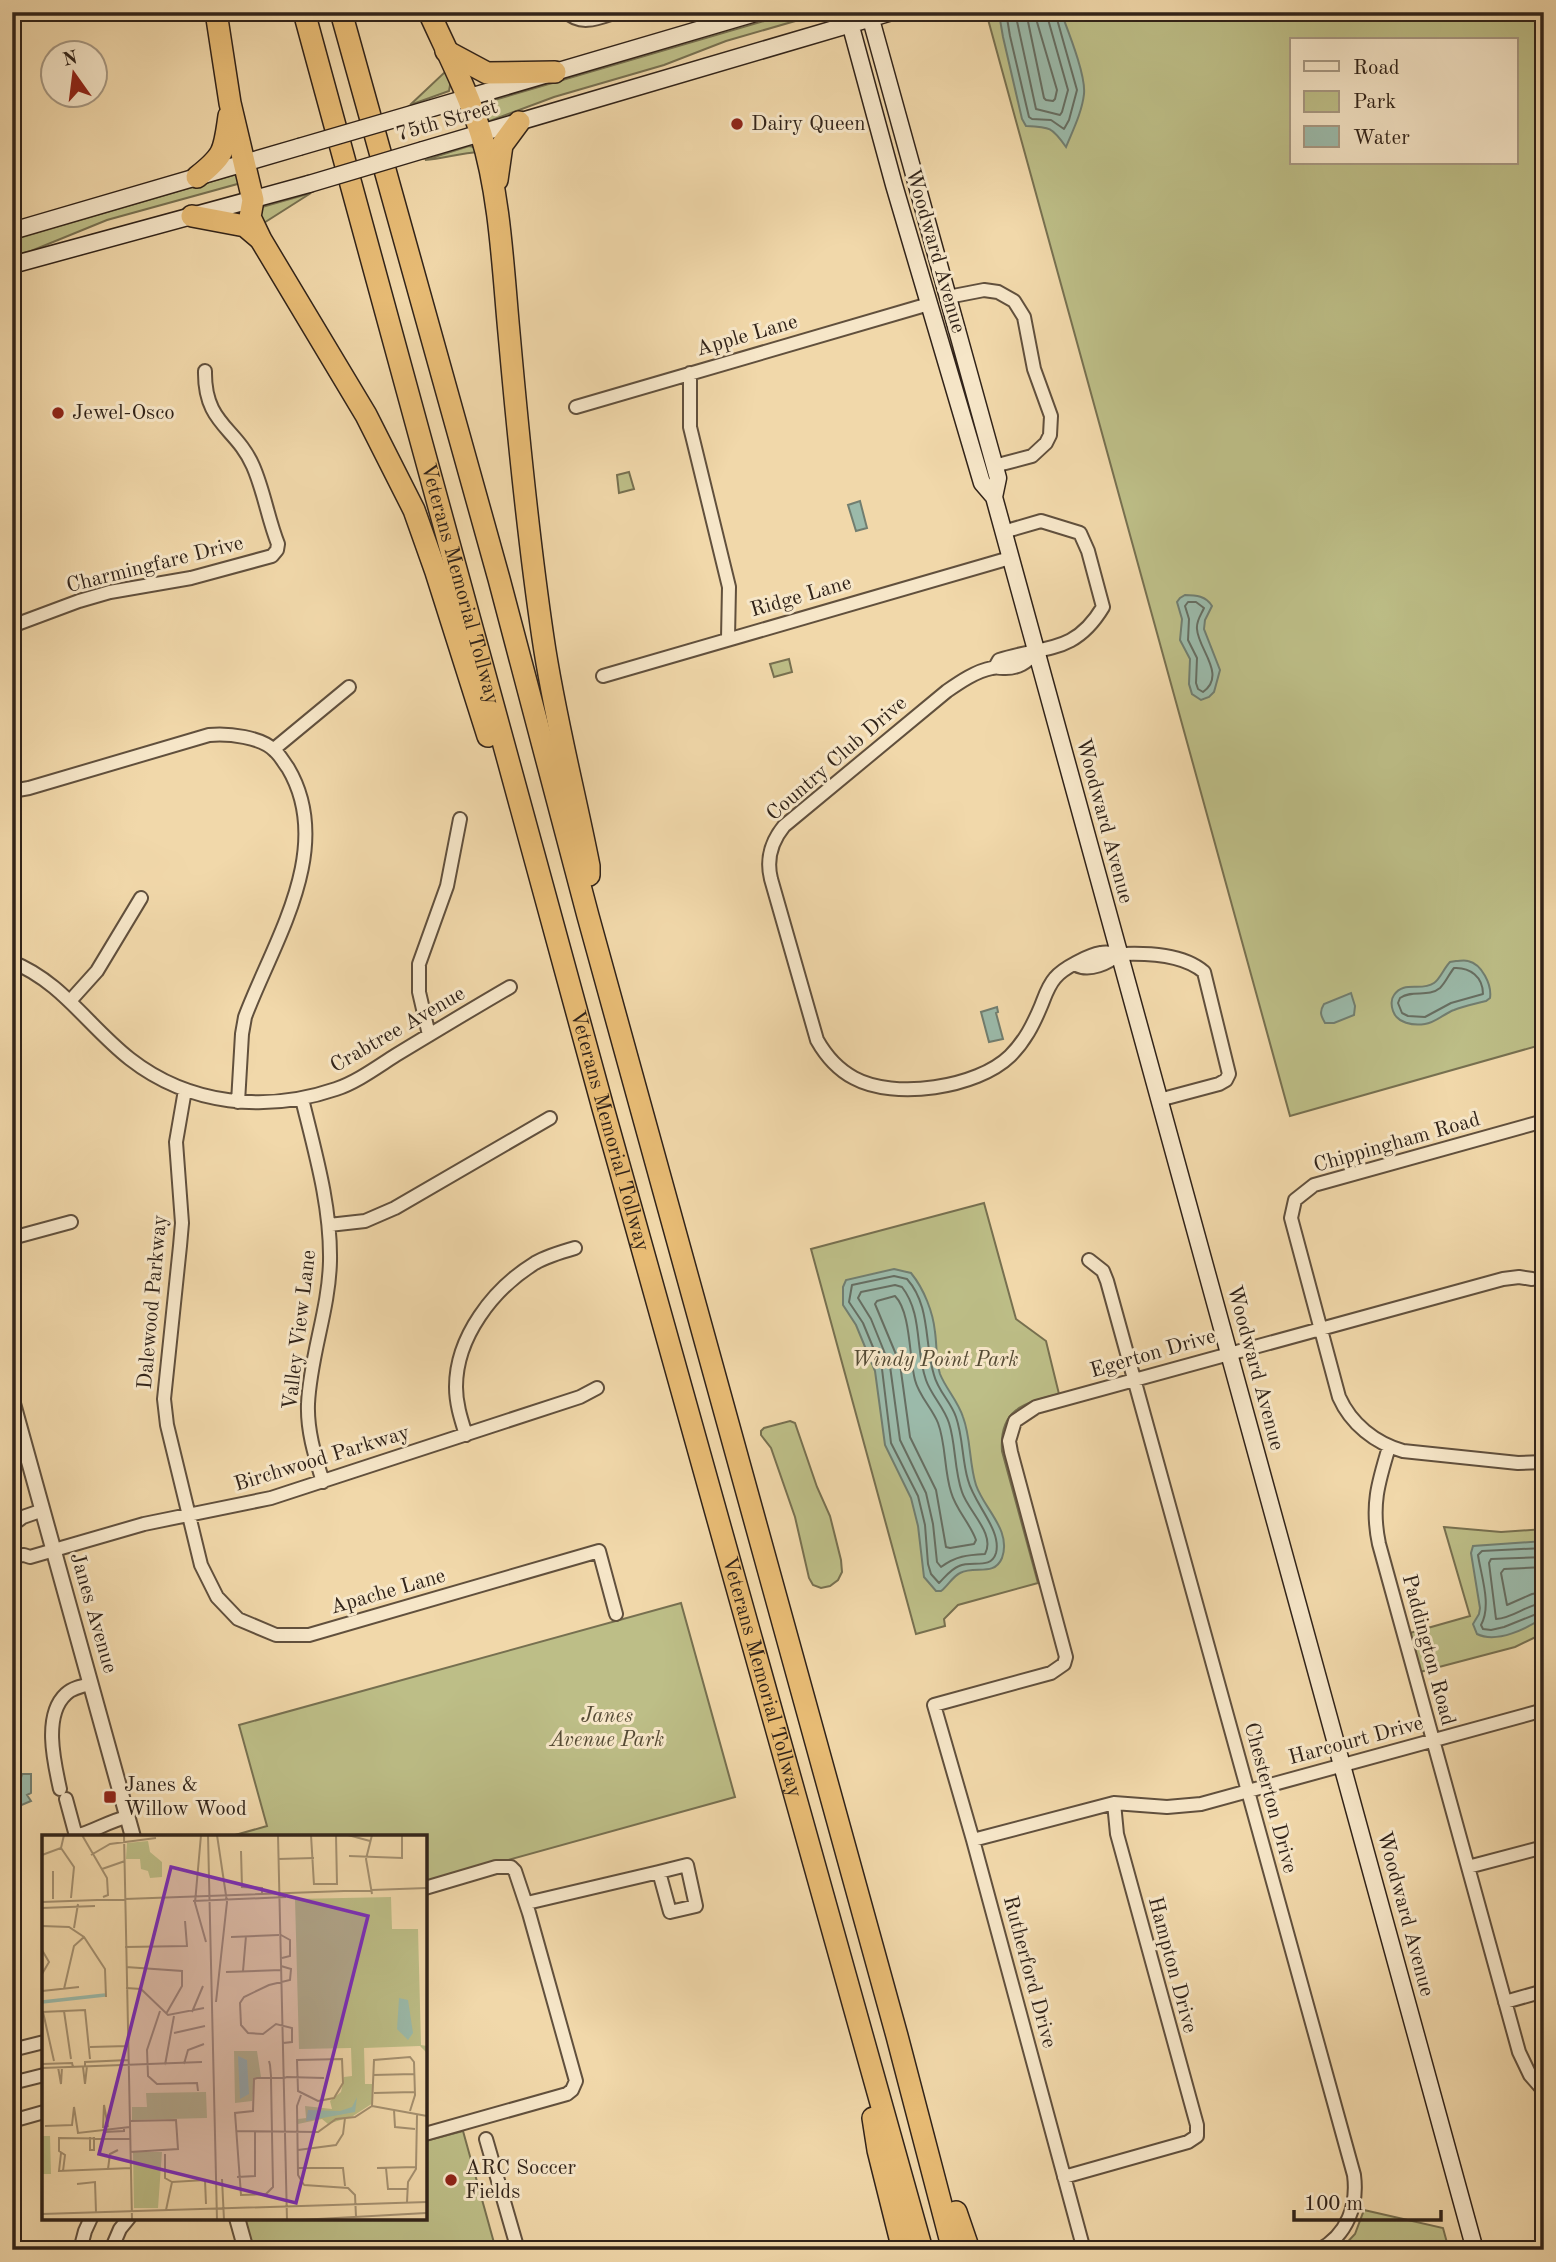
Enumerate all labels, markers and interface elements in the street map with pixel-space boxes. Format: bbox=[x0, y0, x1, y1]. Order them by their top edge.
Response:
north arrow bbox=[38, 38, 108, 108]
legend bbox=[1290, 38, 1518, 164]
text: N bbox=[61, 49, 80, 71]
text: Road bbox=[1353, 58, 1400, 79]
text: Park bbox=[1353, 92, 1396, 113]
street label: 75th Street bbox=[394, 96, 500, 146]
place label: Dairy Queen bbox=[751, 114, 866, 135]
marker: Dairy Queen bbox=[729, 116, 745, 132]
text: Water bbox=[1353, 128, 1410, 149]
street label: Woodward Avenue bbox=[901, 166, 969, 336]
street label: Apple Lane bbox=[694, 312, 800, 360]
place label: Jewel-Osco bbox=[72, 403, 175, 424]
marker: Jewel-Osco bbox=[50, 405, 66, 421]
street label: Veterans Memorial Tollway bbox=[417, 461, 503, 707]
street label: Charmingfare Drive bbox=[64, 533, 246, 597]
street label: Ridge Lane bbox=[748, 573, 854, 621]
street label: Country Club Drive bbox=[763, 693, 911, 825]
street label: Woodward Avenue bbox=[1072, 736, 1136, 906]
street label: Crabtree Avenue bbox=[327, 983, 469, 1077]
street label: Veterans Memorial Tollway bbox=[566, 1008, 653, 1254]
street label: Chippingham Road bbox=[1311, 1109, 1483, 1177]
street label: Dalewood Parkway bbox=[135, 1214, 171, 1390]
street label: Valley View Lane bbox=[280, 1249, 320, 1411]
street label: Woodward Avenue bbox=[1223, 1283, 1287, 1453]
street label: Egerton Drive bbox=[1088, 1326, 1218, 1382]
park label: Windy Point Park bbox=[851, 1350, 1019, 1371]
street label: Birchwood Parkway bbox=[232, 1422, 412, 1496]
street label: Janes Avenue bbox=[66, 1550, 120, 1676]
street label: Veterans Memorial Tollway bbox=[718, 1554, 806, 1800]
street label: Apache Lane bbox=[328, 1566, 448, 1618]
street label: Paddington Road bbox=[1398, 1572, 1458, 1728]
park label: Janes Avenue Park bbox=[549, 1706, 664, 1751]
street label: Harcourt Drive bbox=[1286, 1713, 1426, 1769]
street label: Chesterton Drive bbox=[1240, 1720, 1300, 1876]
place label: Janes & Willow Wood bbox=[124, 1775, 247, 1820]
marker: Janes & Willow Wood bbox=[102, 1789, 118, 1805]
street label: Woodward Avenue bbox=[1373, 1829, 1437, 1999]
inset map bbox=[42, 1835, 427, 2220]
street label: Rutherford Drive bbox=[999, 1894, 1059, 2050]
street label: Hampton Drive bbox=[1144, 1895, 1200, 2035]
place label: ARC Soccer Fields bbox=[465, 2158, 576, 2203]
marker: ARC Soccer Fields bbox=[443, 2172, 459, 2188]
scale bar bbox=[1294, 2178, 1440, 2222]
text: 100 m bbox=[1304, 2194, 1363, 2215]

